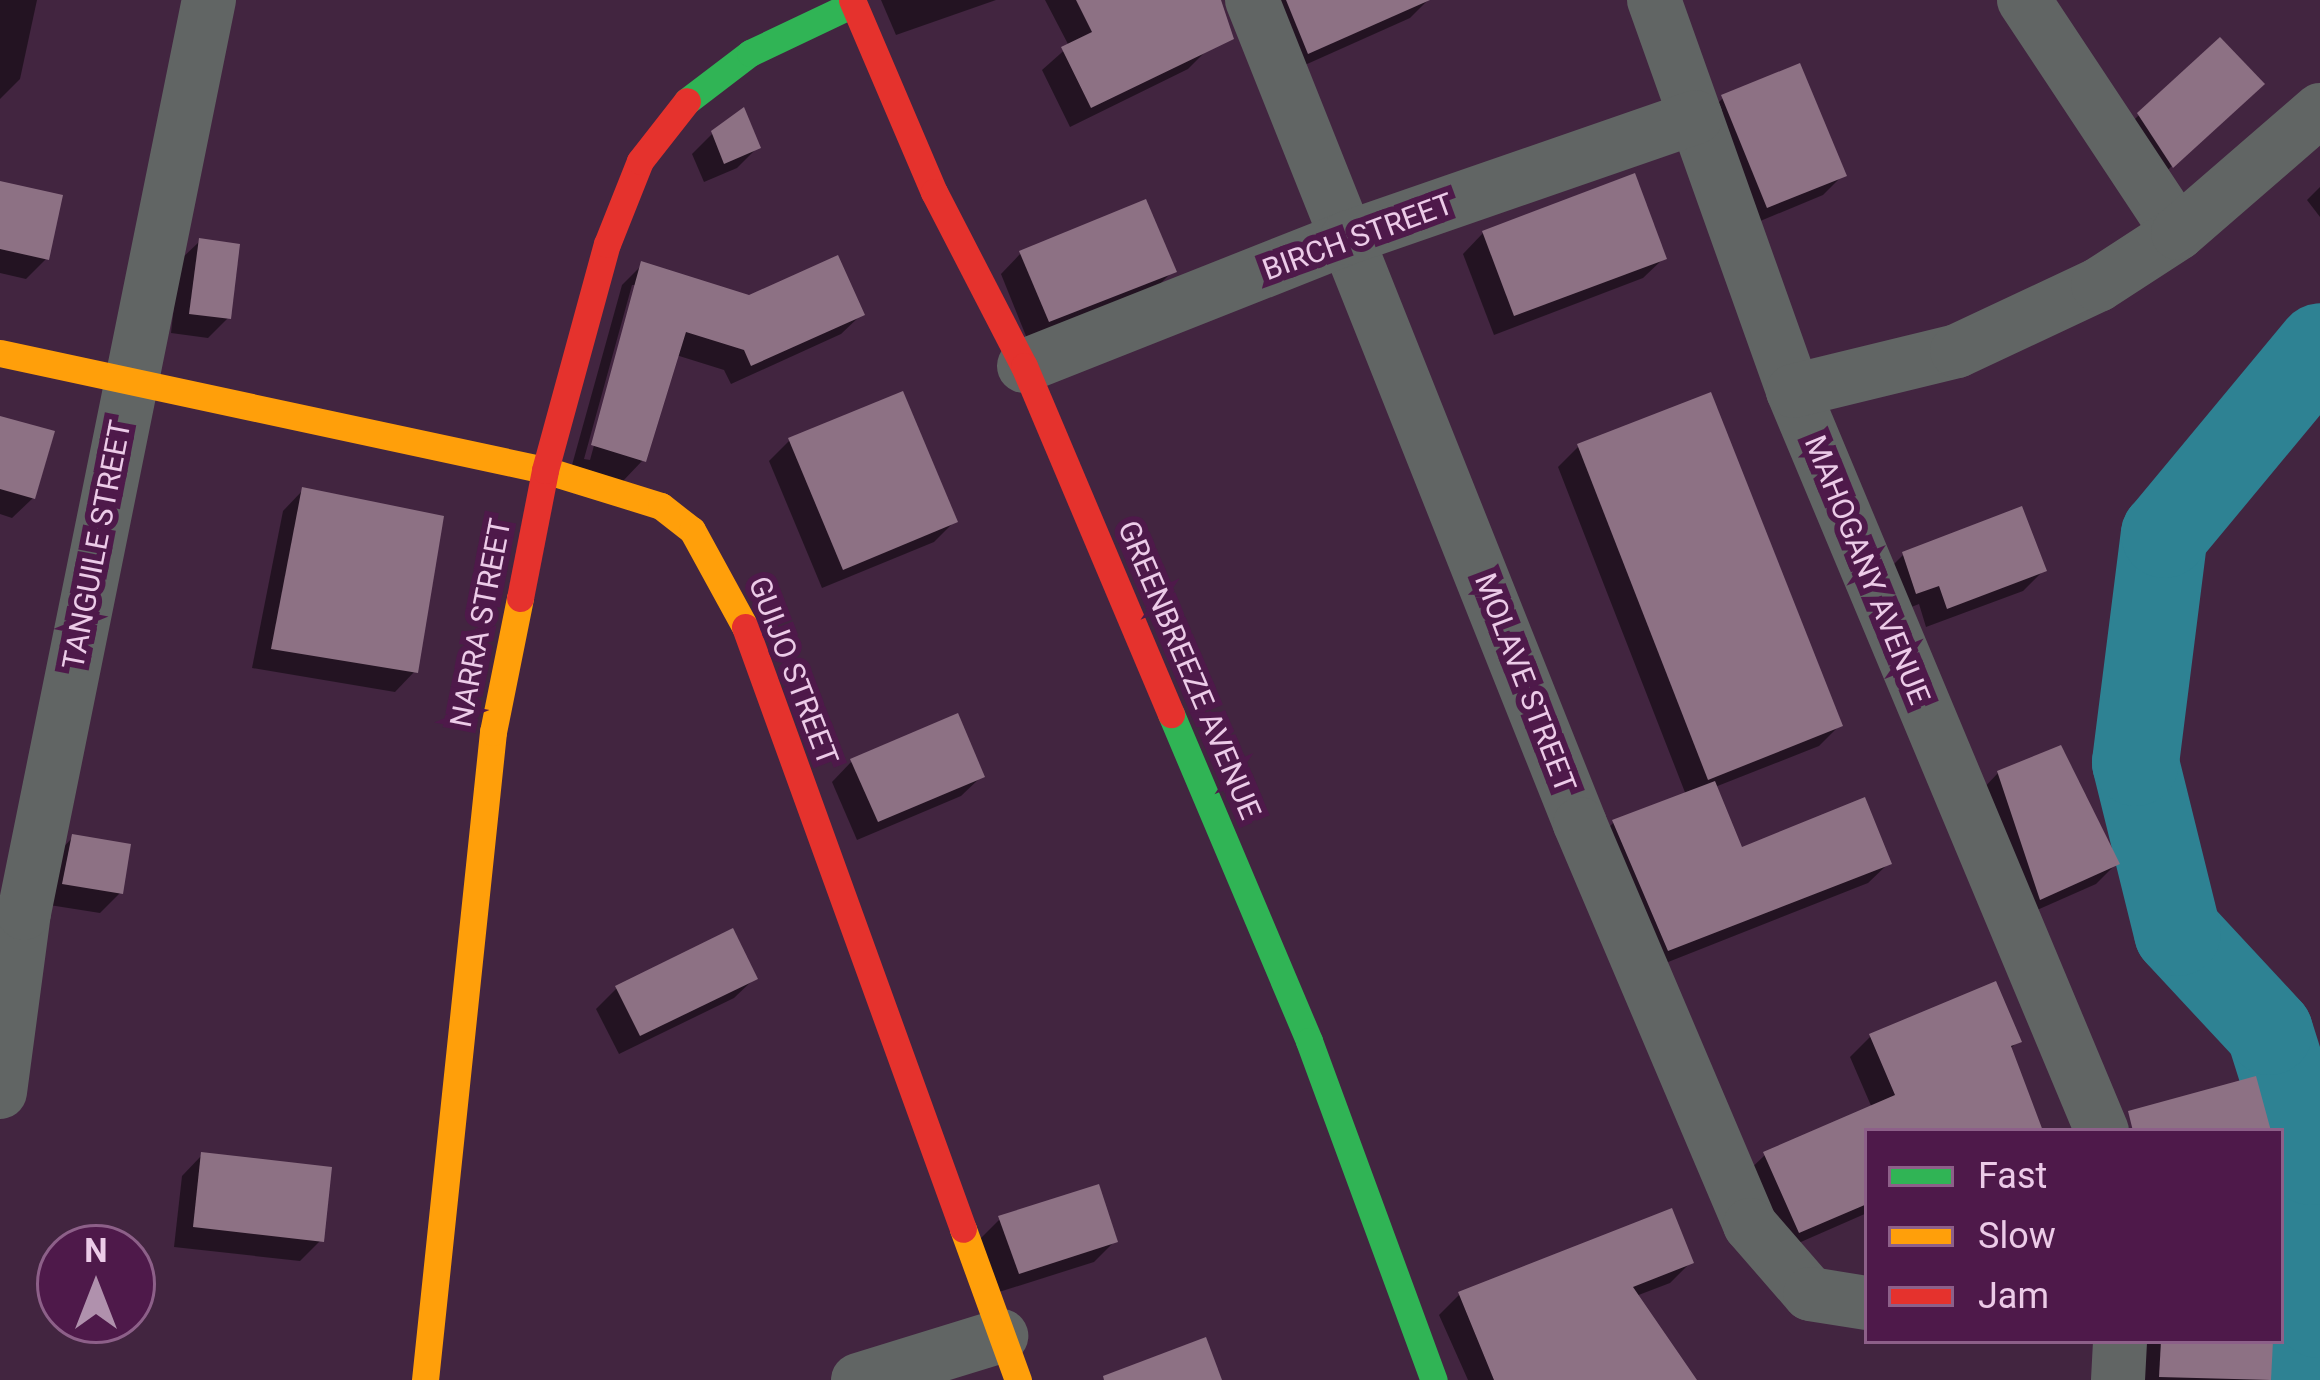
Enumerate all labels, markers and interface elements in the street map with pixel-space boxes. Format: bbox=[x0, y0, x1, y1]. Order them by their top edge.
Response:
street label: BIRCH STREET bbox=[1258, 186, 1458, 288]
street label: TANGUILE STREET bbox=[55, 417, 139, 673]
street label: MAHOGANY AVENUE bbox=[1797, 430, 1937, 710]
street label: GREENBREEZE AVENUE bbox=[1110, 515, 1268, 825]
street label: NARRA STREET bbox=[443, 516, 519, 730]
street label: MOLAVE STREET bbox=[1467, 568, 1583, 798]
street label: GUIJO STREET bbox=[741, 572, 845, 770]
legend bbox=[1864, 1128, 2284, 1344]
text: Fast bbox=[1978, 1155, 2047, 1197]
text: Slow bbox=[1978, 1215, 2056, 1257]
north arrow bbox=[36, 1224, 156, 1344]
text: N bbox=[84, 1231, 108, 1270]
text: Jam bbox=[1978, 1275, 2049, 1317]

